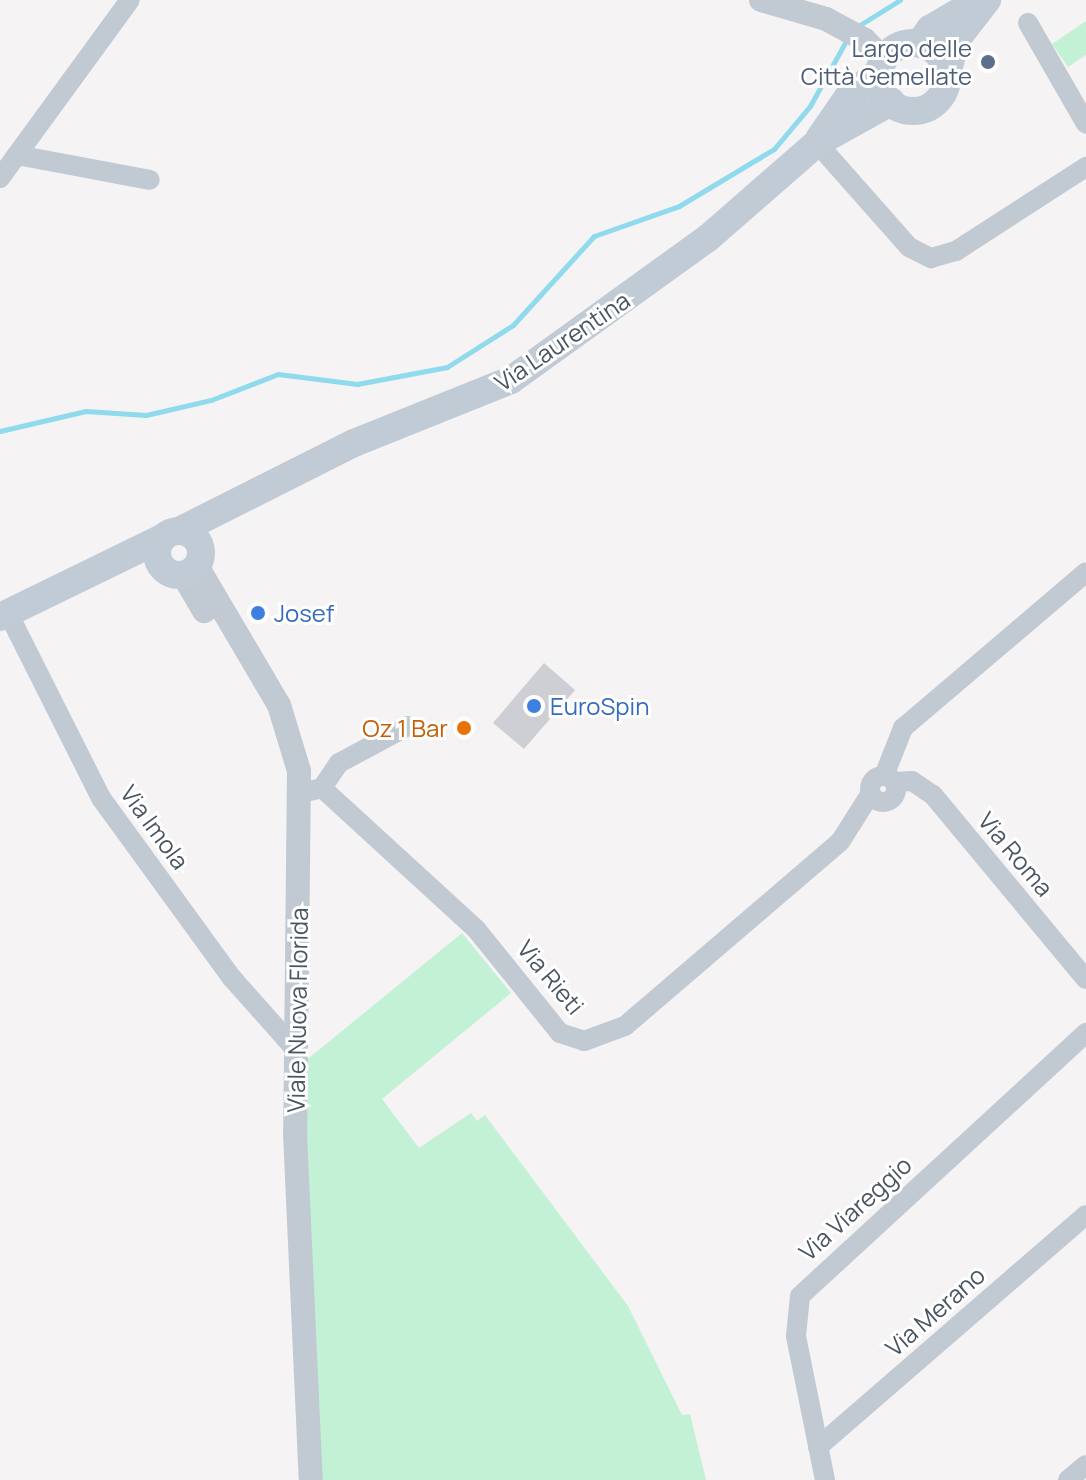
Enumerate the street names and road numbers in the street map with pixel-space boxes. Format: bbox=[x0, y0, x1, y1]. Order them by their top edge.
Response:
street label: Via Laurentina bbox=[489, 285, 635, 397]
street label: Via Imola bbox=[115, 779, 195, 875]
street label: Via Roma bbox=[973, 806, 1059, 902]
street label: Viale Nuova Florida bbox=[281, 907, 313, 1113]
street label: Via Rieti bbox=[512, 934, 590, 1020]
street label: Via Viareggio bbox=[793, 1150, 917, 1266]
street label: Via Merano bbox=[880, 1260, 990, 1362]

